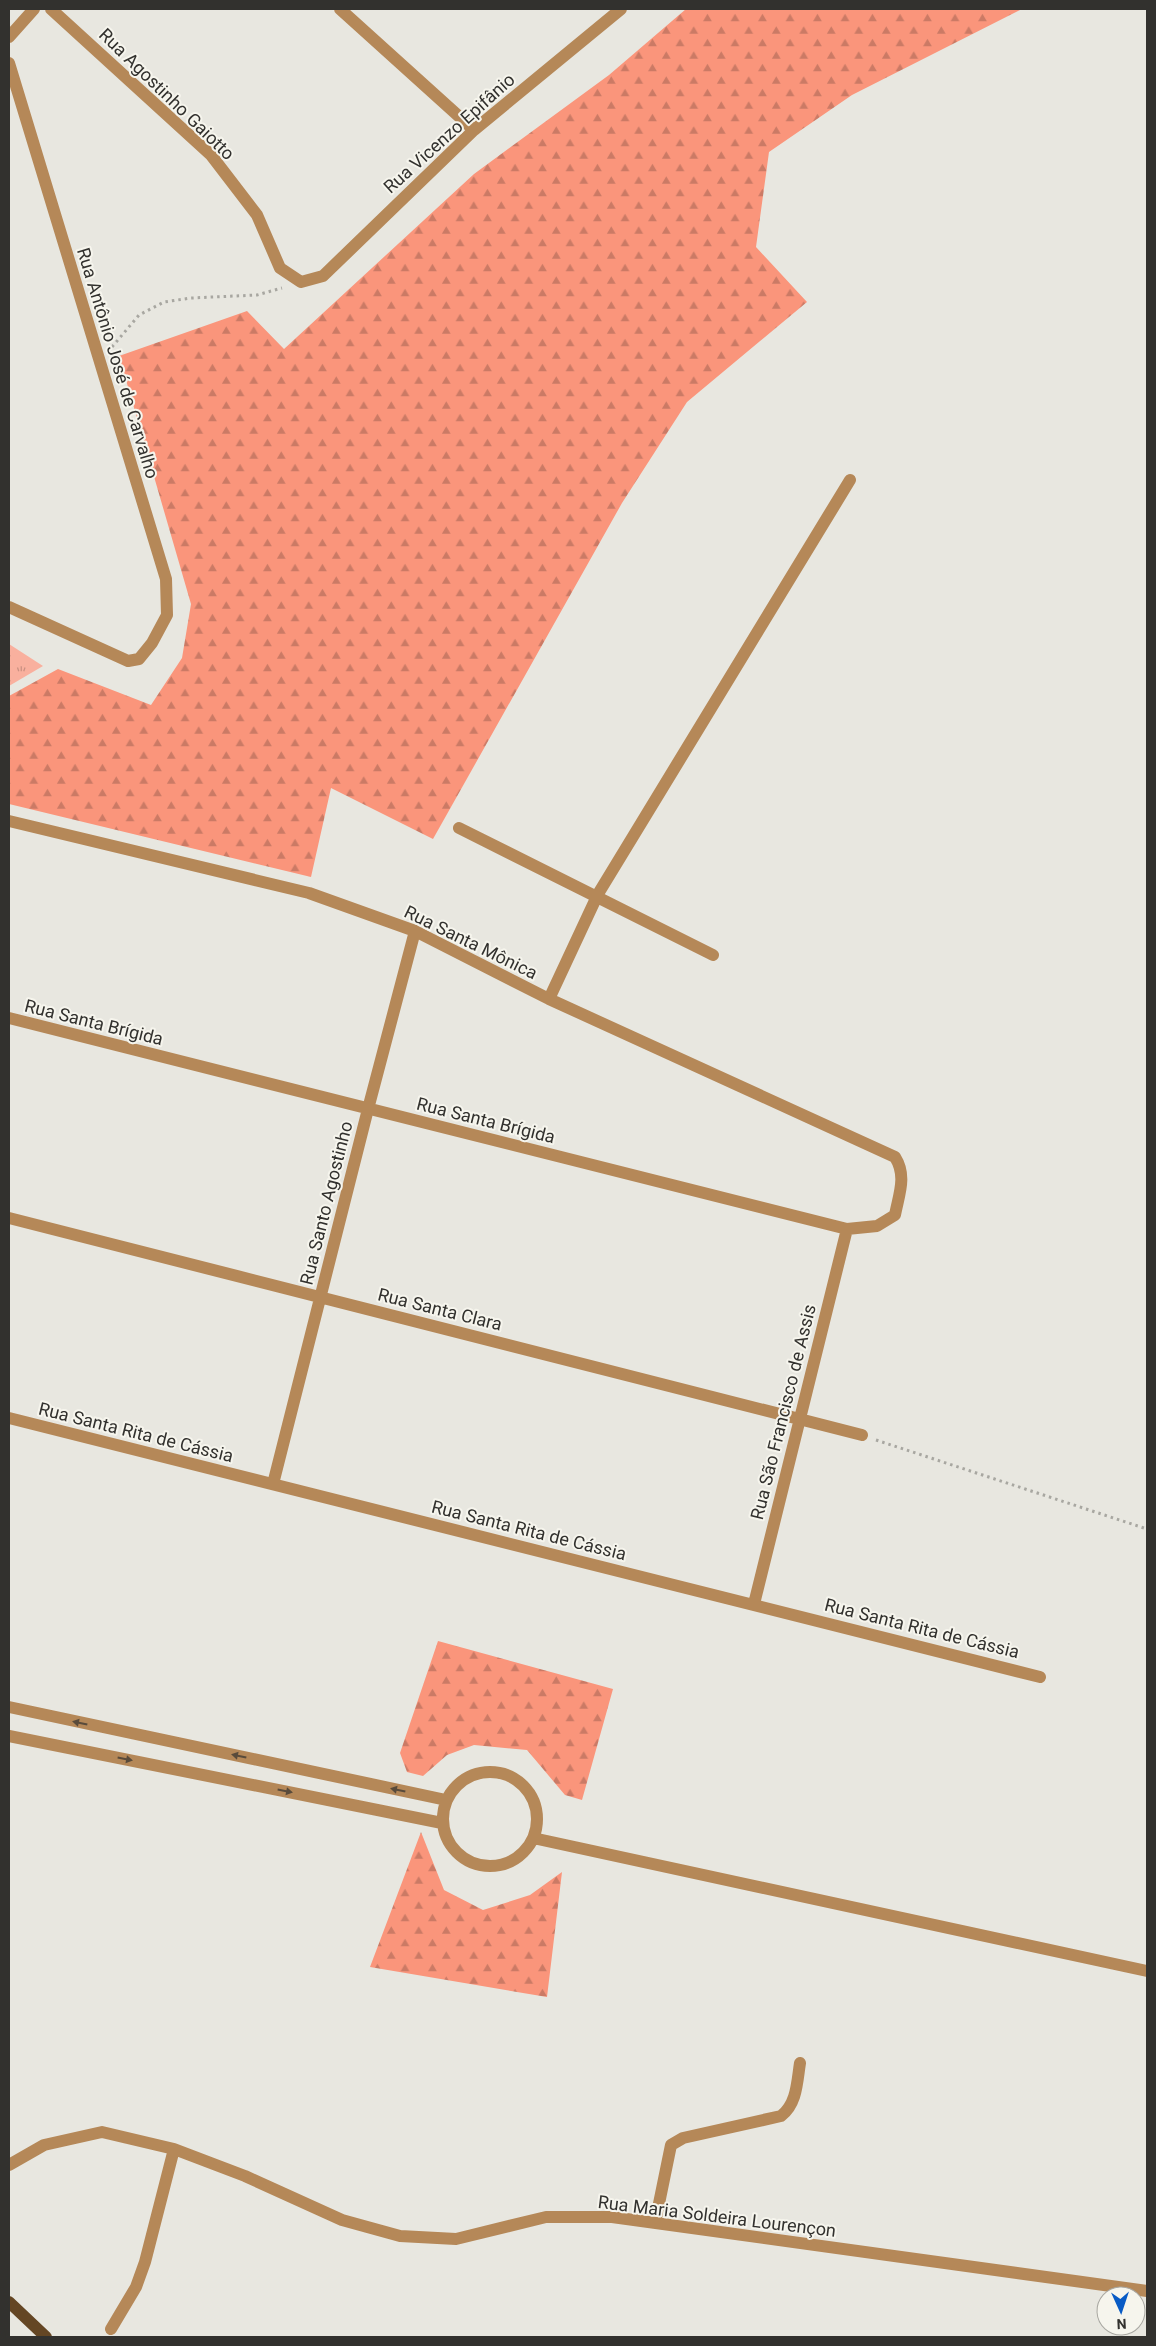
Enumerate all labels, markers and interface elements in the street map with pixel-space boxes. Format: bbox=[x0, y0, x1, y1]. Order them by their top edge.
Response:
street label: Rua Agostinho Gaiotto bbox=[95, 24, 239, 164]
street label: Rua Vicenzo Epifânio bbox=[379, 69, 519, 197]
street label: Rua Antônio José de Carvalho bbox=[73, 245, 163, 481]
street label: Rua Santa Mônica bbox=[401, 901, 541, 983]
street label: Rua Santa Brígida bbox=[23, 995, 165, 1049]
street label: Rua Santa Brígida bbox=[415, 1093, 557, 1147]
street label: Rua Santo Agostinho bbox=[295, 1119, 357, 1287]
street label: Rua Santa Clara bbox=[376, 1283, 504, 1335]
street label: Rua São Francisco de Assis bbox=[746, 1302, 820, 1522]
street label: Rua Santa Rita de Cássia bbox=[36, 1398, 236, 1466]
street label: Rua Santa Rita de Cássia bbox=[429, 1496, 629, 1564]
street label: Rua Santa Rita de Cássia bbox=[822, 1594, 1022, 1662]
one-way arrow bbox=[72, 1718, 88, 1726]
one-way arrow bbox=[231, 1752, 247, 1760]
one-way arrow bbox=[118, 1755, 133, 1763]
one-way arrow bbox=[391, 1786, 406, 1794]
one-way arrow bbox=[277, 1787, 292, 1795]
street label: Rua Maria Soldeira Lourençon bbox=[597, 2191, 837, 2241]
north arrow bbox=[1096, 2286, 1146, 2336]
text: N bbox=[1116, 2316, 1127, 2332]

